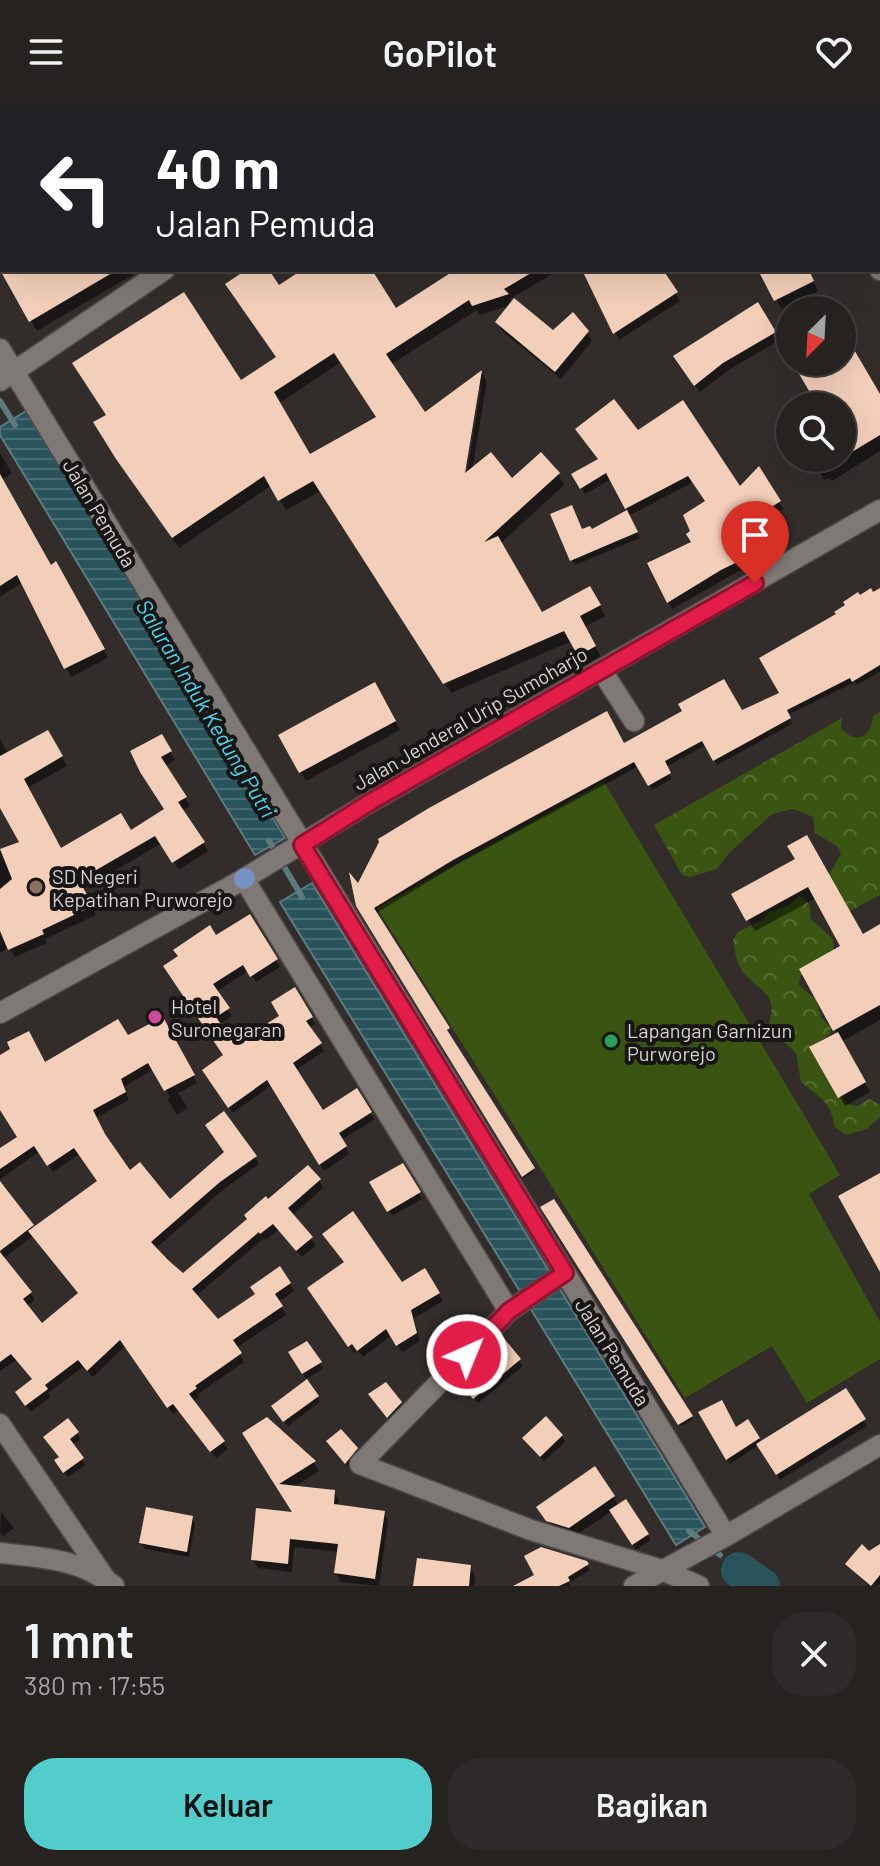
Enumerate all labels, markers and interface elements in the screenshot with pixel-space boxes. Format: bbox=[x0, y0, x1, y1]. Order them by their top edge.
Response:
icon: menu bbox=[24, 30, 68, 74]
icon: heart bbox=[812, 30, 856, 74]
text: GoPilot bbox=[383, 31, 497, 74]
text: 40 m bbox=[156, 133, 280, 200]
icon: left bbox=[24, 136, 128, 240]
text: Jalan Pemuda bbox=[156, 201, 375, 244]
north arrow bbox=[776, 296, 856, 376]
map controls bbox=[776, 296, 856, 472]
button: search bbox=[776, 392, 856, 472]
street label: Jalan Pemuda bbox=[58, 455, 142, 571]
pin bbox=[721, 501, 789, 583]
icon: arrive bbox=[733, 513, 777, 557]
water label: Saluran Induk Kedung Putri bbox=[132, 594, 283, 822]
street label: Jalan Jenderal Urip Sumoharjo bbox=[349, 641, 591, 795]
place label: SD Negeri Kepatihan Purworejo bbox=[52, 864, 233, 911]
marker: SD Negeri Kepatihan Purworejo bbox=[27, 878, 45, 896]
place label: Hotel Suronegaran bbox=[171, 994, 282, 1041]
marker: Hotel Suronegaran bbox=[146, 1008, 164, 1026]
place label: Lapangan Garnizun Purworejo bbox=[627, 1018, 792, 1065]
marker: Lapangan Garnizun Purworejo bbox=[602, 1032, 620, 1050]
street label: Jalan Pemuda bbox=[571, 1294, 655, 1410]
position arrow bbox=[425, 1313, 509, 1397]
text: 1 mnt bbox=[24, 1610, 134, 1668]
button: close bbox=[772, 1612, 856, 1696]
text: 380 m · 17:55 bbox=[24, 1669, 165, 1700]
button: Keluar bbox=[24, 1758, 432, 1850]
button: Bagikan bbox=[448, 1758, 856, 1850]

